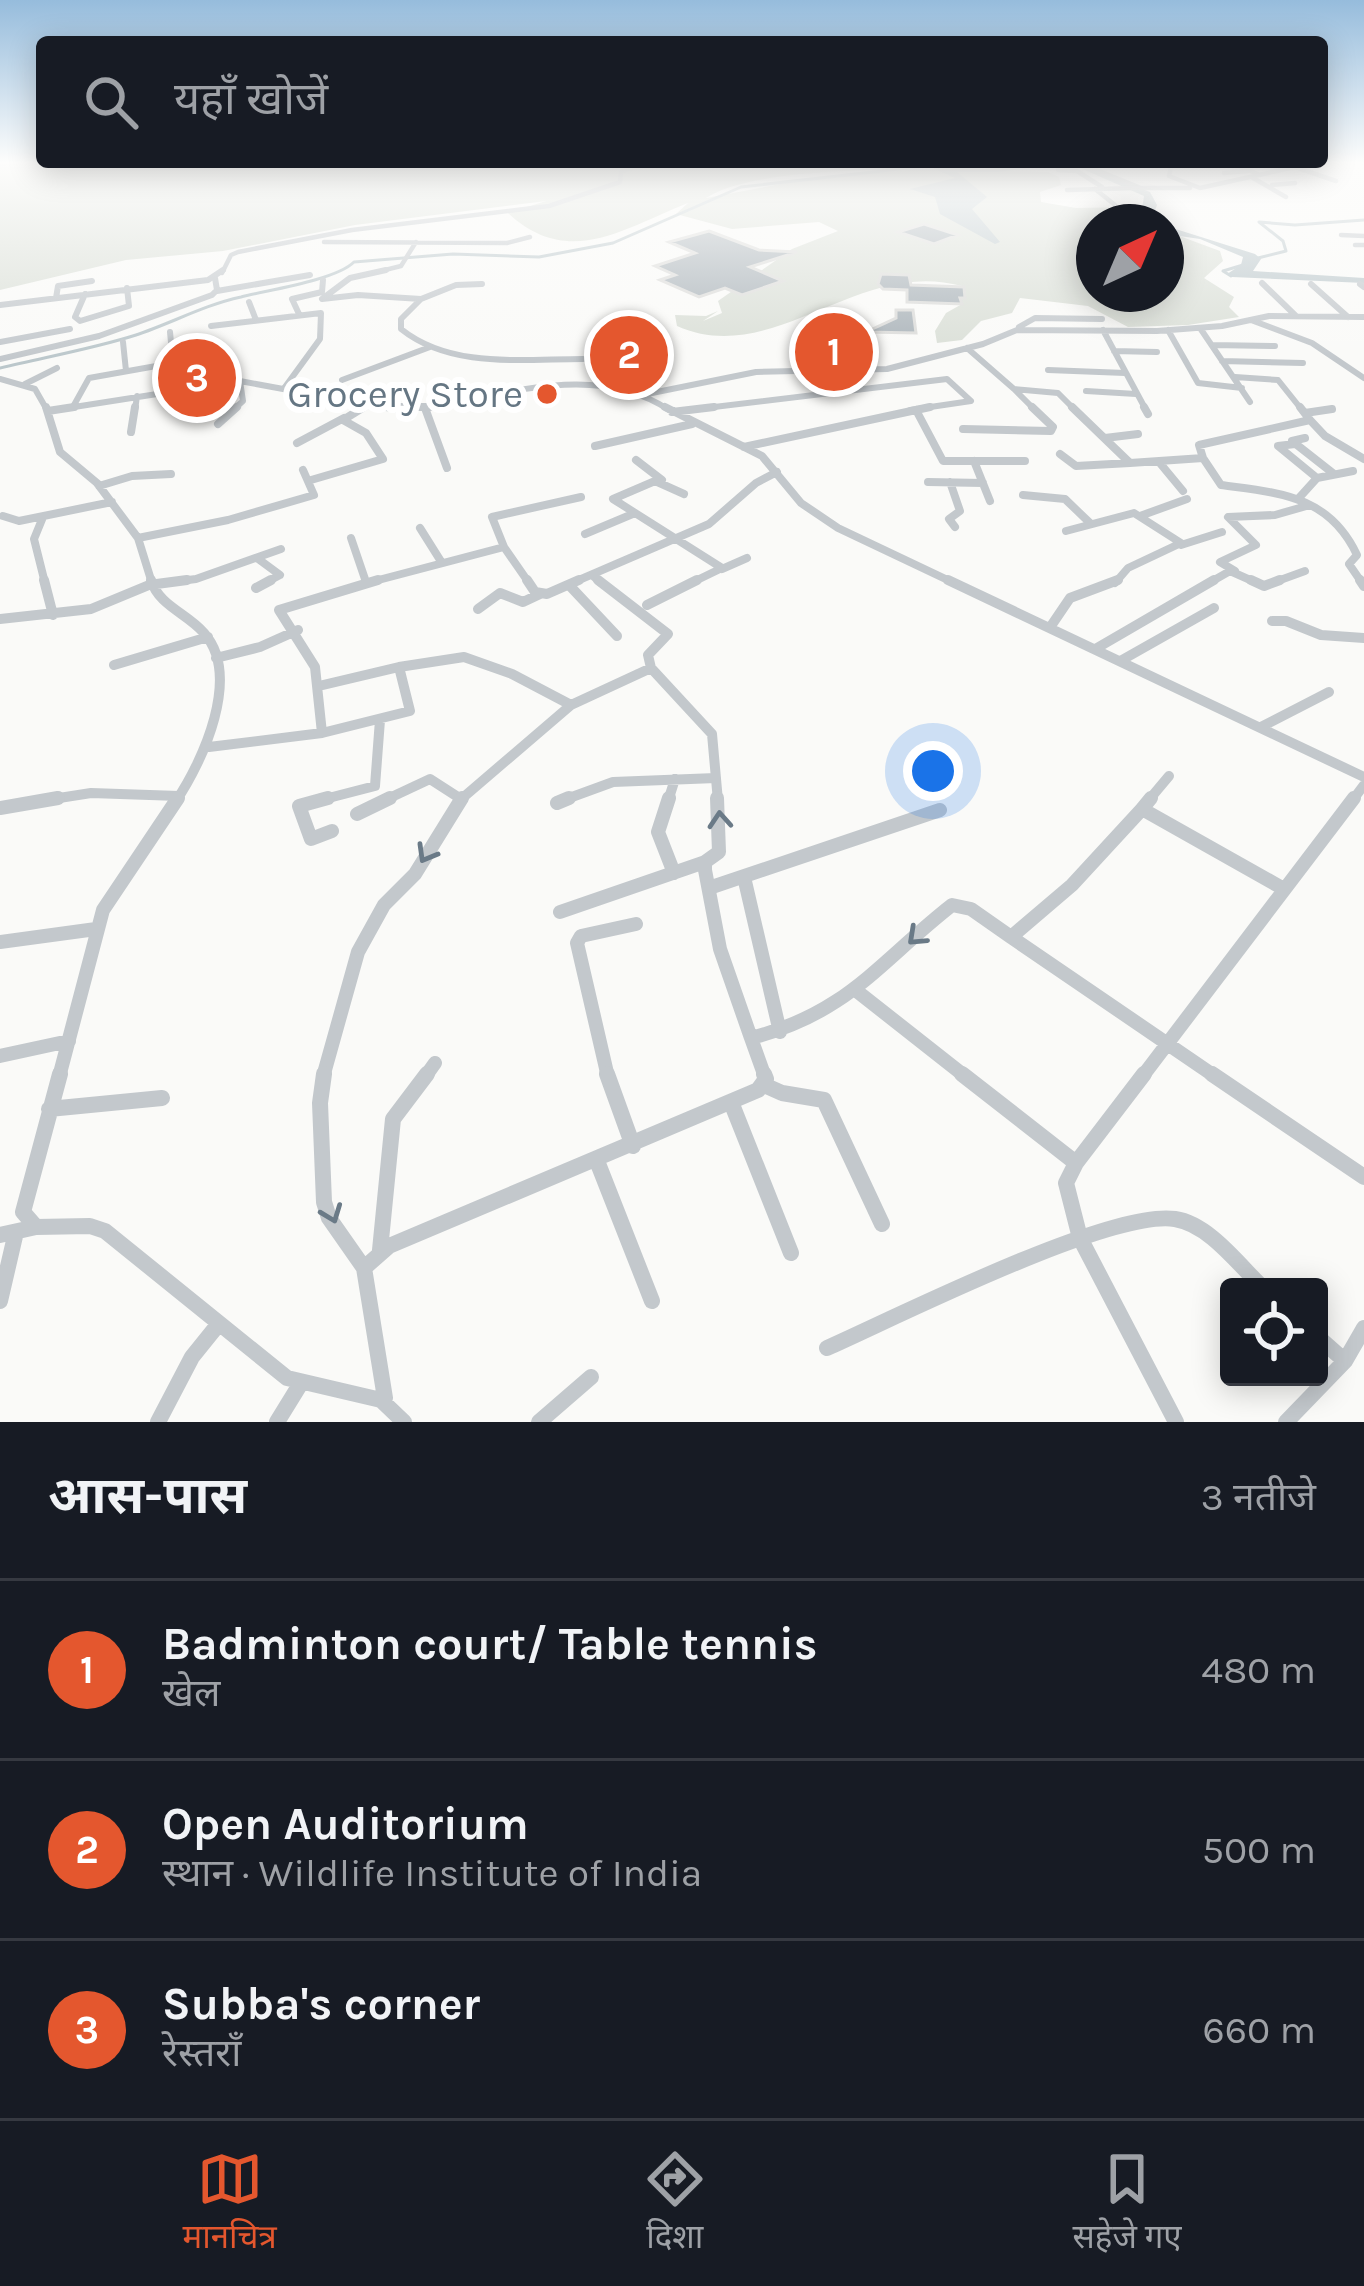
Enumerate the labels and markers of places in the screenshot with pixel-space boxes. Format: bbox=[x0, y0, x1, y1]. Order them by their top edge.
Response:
pin: 1 bbox=[795, 307, 873, 397]
pin: 2 bbox=[590, 310, 668, 400]
pin: 3 bbox=[158, 333, 236, 423]
place label: Grocery Store bbox=[287, 371, 523, 417]
marker: Grocery Store bbox=[534, 381, 560, 407]

